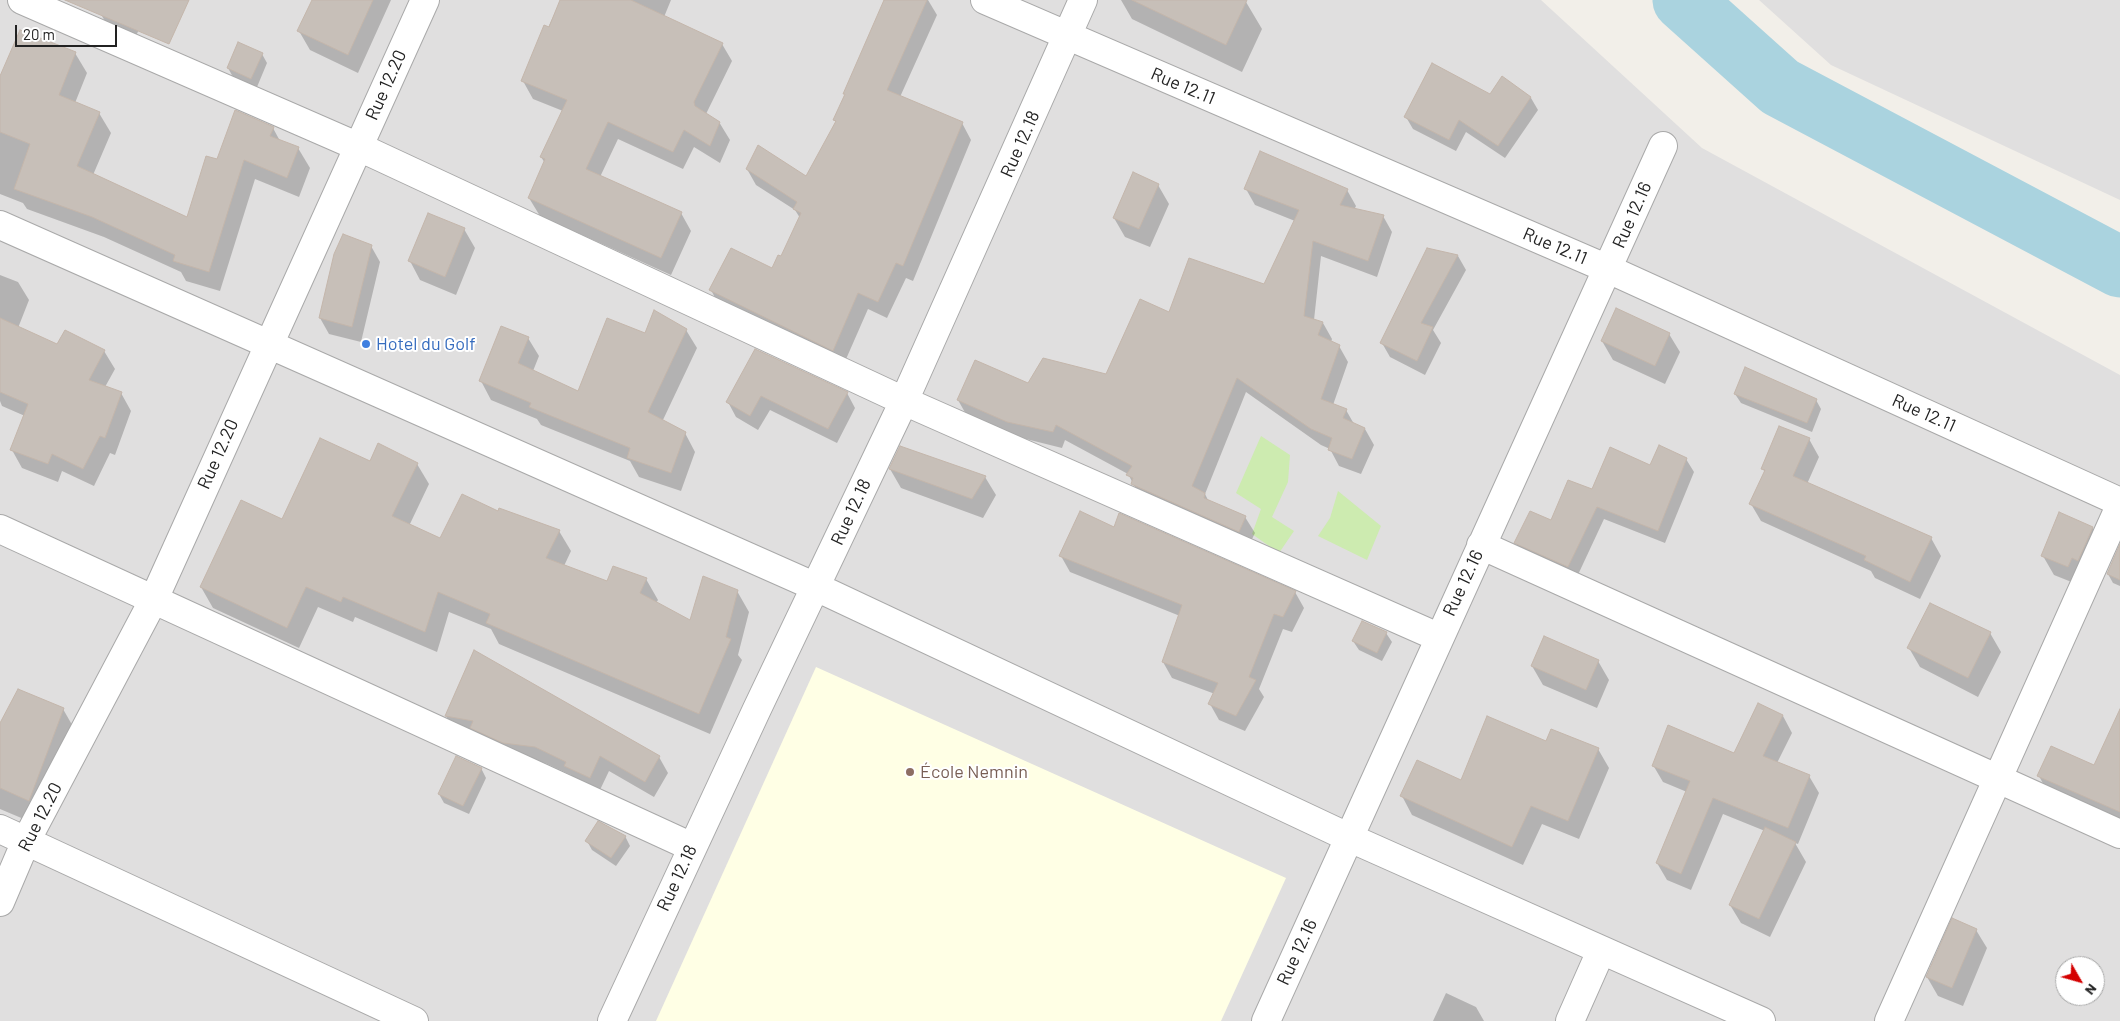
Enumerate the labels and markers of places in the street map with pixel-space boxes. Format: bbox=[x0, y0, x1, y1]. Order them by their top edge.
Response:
place label: Hotel du Golf bbox=[376, 333, 476, 355]
marker: Hotel du Golf bbox=[360, 338, 372, 350]
place label: École Nemnin bbox=[920, 761, 1028, 783]
marker: École Nemnin bbox=[904, 766, 916, 778]

